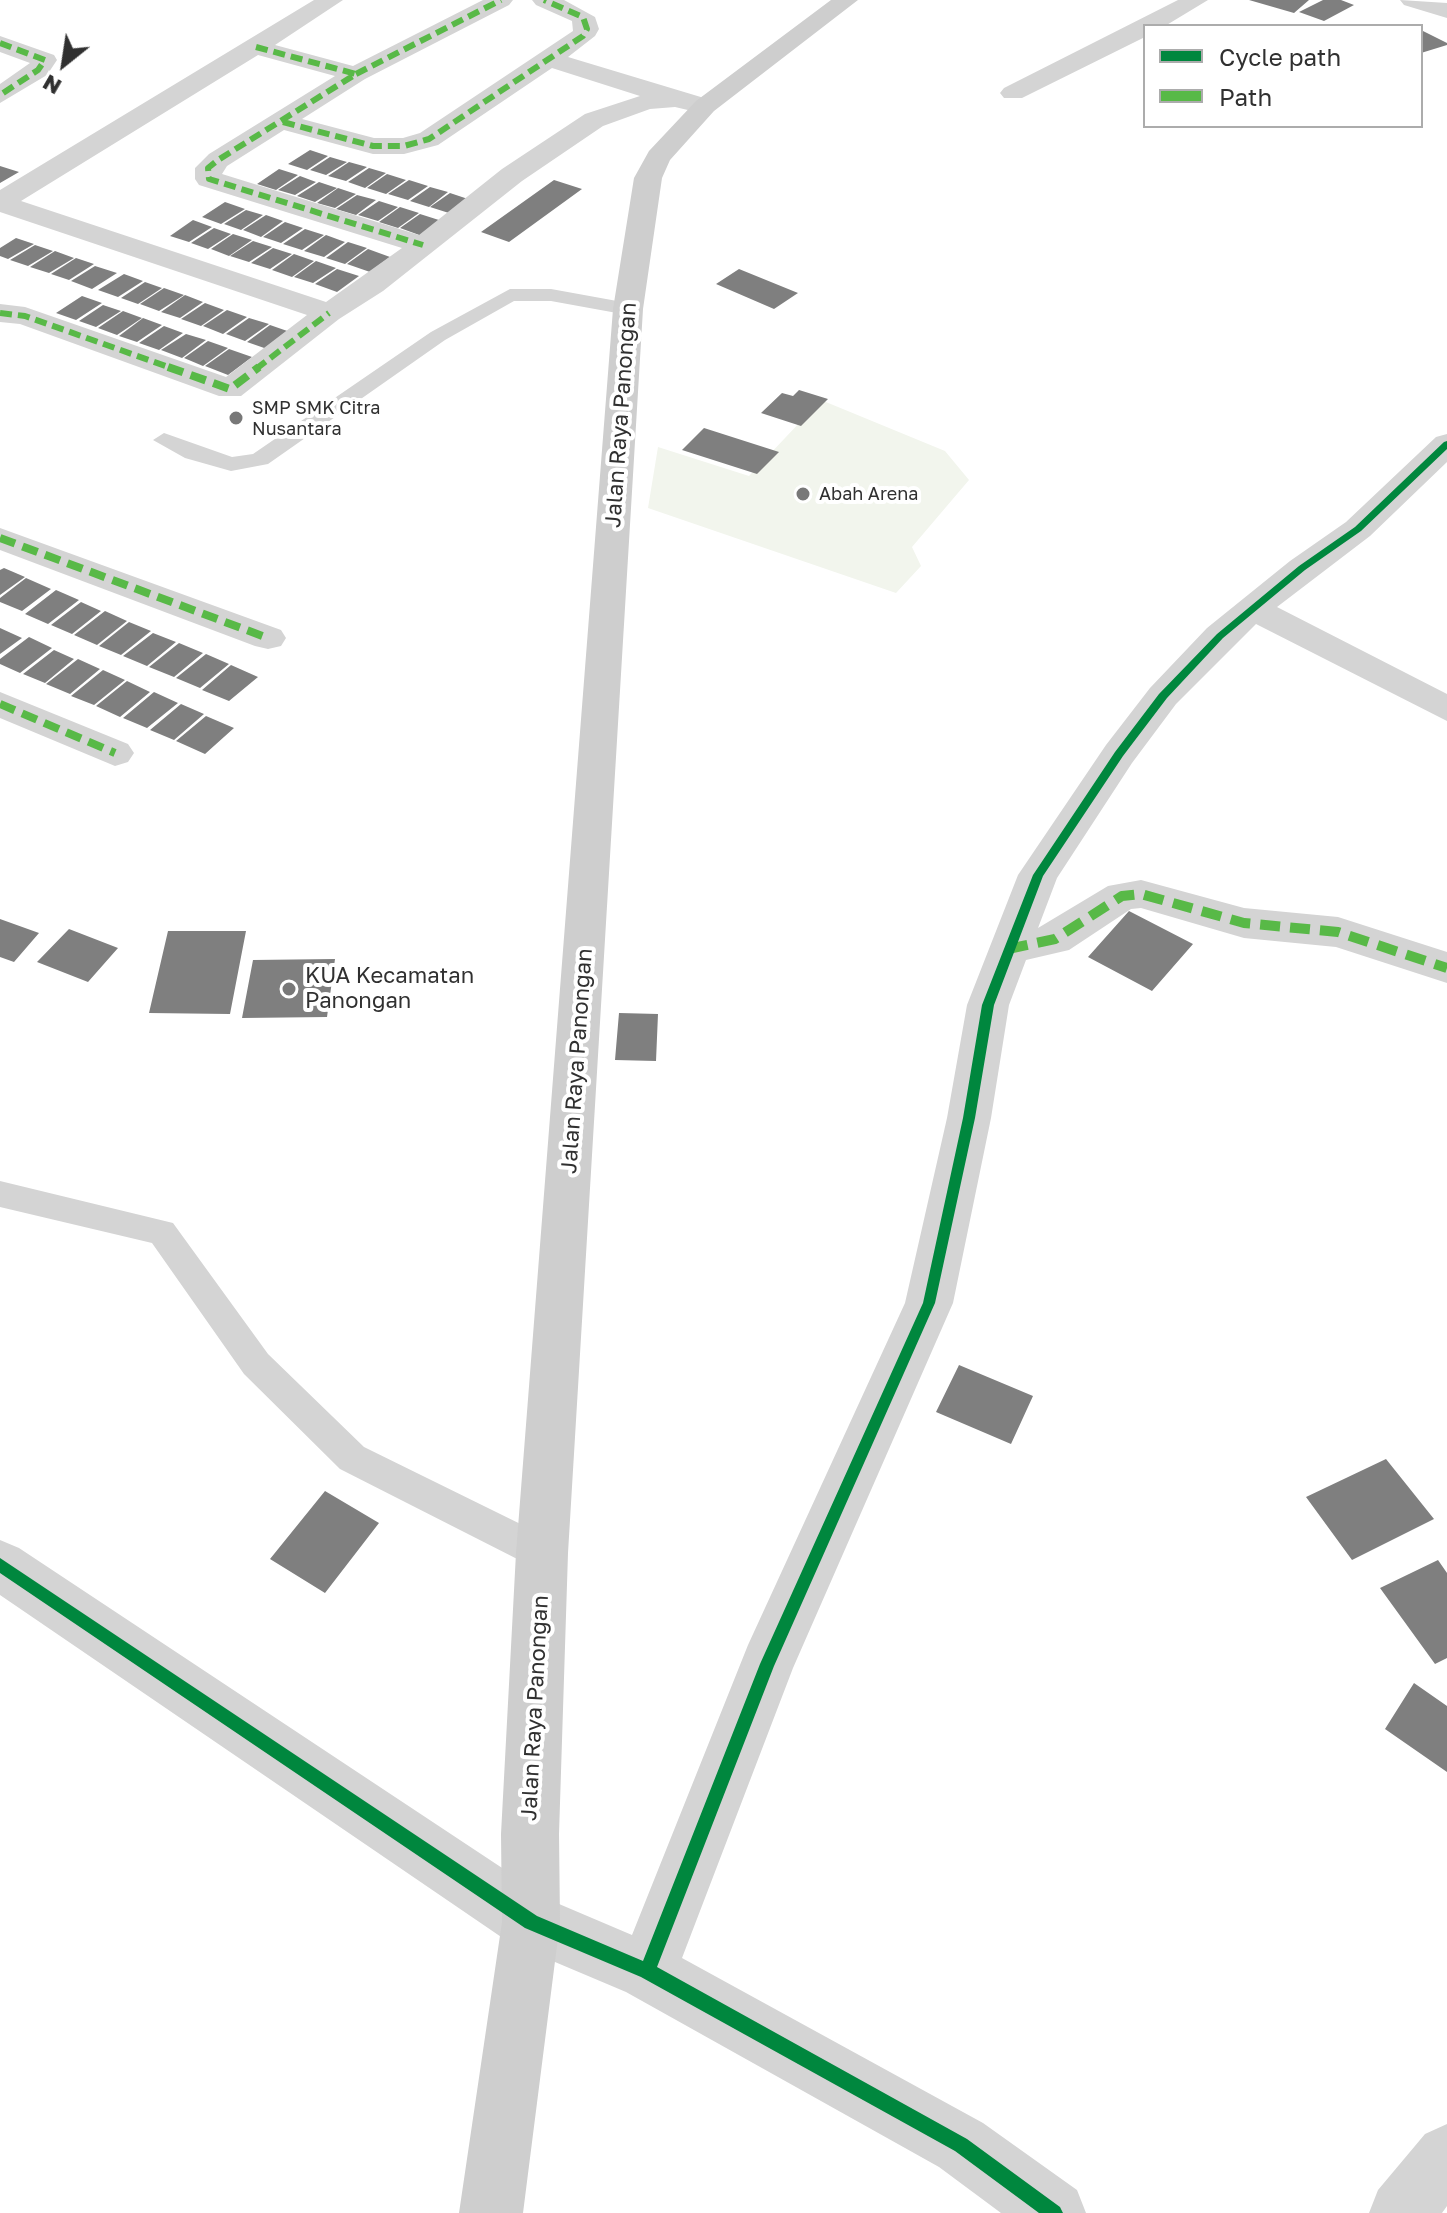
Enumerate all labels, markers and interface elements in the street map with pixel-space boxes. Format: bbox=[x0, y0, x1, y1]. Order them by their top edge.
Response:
north arrow bbox=[24, 24, 104, 104]
legend bbox=[1143, 24, 1423, 128]
text: Cycle path bbox=[1219, 42, 1341, 71]
text: N bbox=[38, 69, 66, 101]
text: Path bbox=[1219, 82, 1272, 111]
street label: Jalan Raya Panongan bbox=[600, 301, 642, 529]
place label: SMP SMK Citra Nusantara bbox=[252, 397, 380, 440]
marker: SMP SMK Citra Nusantara bbox=[227, 409, 245, 427]
place label: Abah Arena bbox=[819, 483, 918, 505]
marker: Abah Arena bbox=[794, 485, 812, 503]
street label: Jalan Raya Panongan bbox=[556, 947, 598, 1175]
place label: KUA Kecamatan Panongan bbox=[305, 963, 474, 1014]
marker: KUA Kecamatan Panongan bbox=[280, 980, 298, 998]
street label: Jalan Raya Panongan bbox=[516, 1595, 554, 1821]

